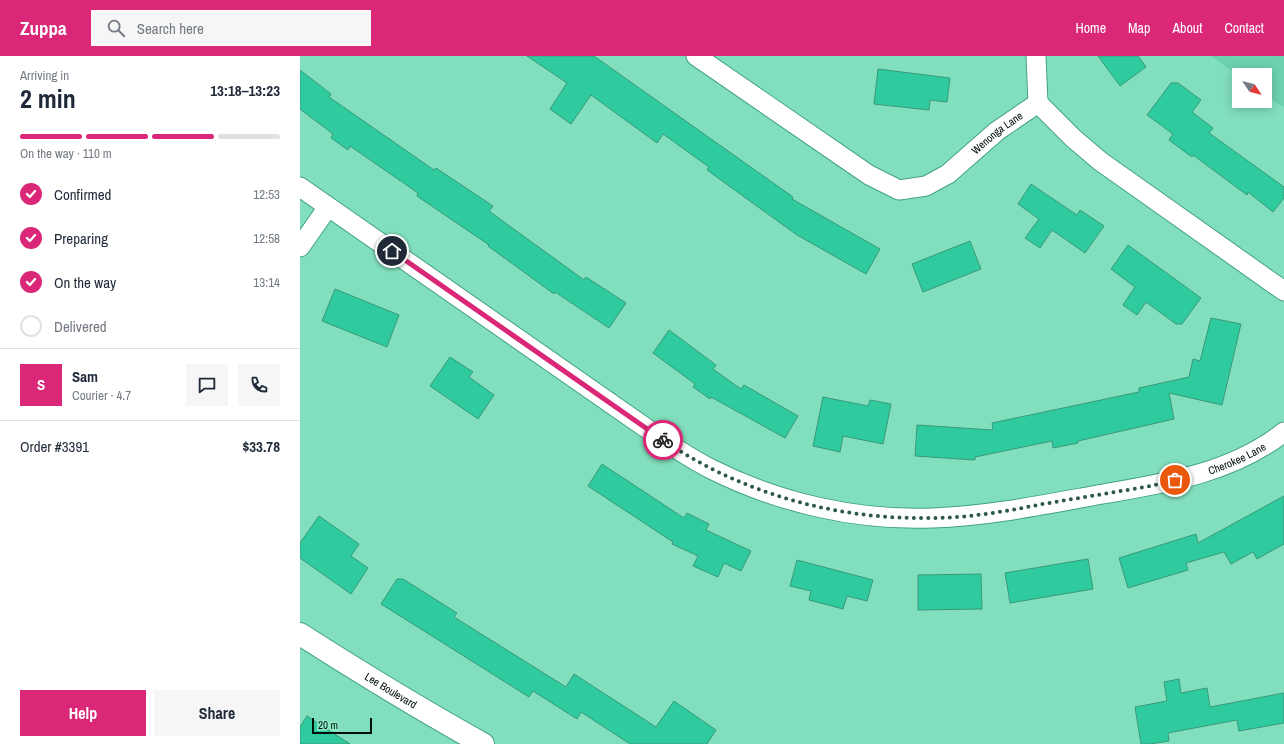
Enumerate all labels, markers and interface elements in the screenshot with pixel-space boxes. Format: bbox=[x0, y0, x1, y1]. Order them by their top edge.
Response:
search box bbox=[91, 10, 371, 46]
text: Zuppa bbox=[20, 15, 67, 41]
icon: search bbox=[105, 17, 127, 39]
text: Search here bbox=[137, 18, 204, 39]
text: Home bbox=[1075, 19, 1106, 37]
text: Map bbox=[1128, 19, 1150, 37]
text: About bbox=[1172, 19, 1202, 37]
text: Contact bbox=[1224, 19, 1264, 37]
text: Arriving in bbox=[20, 67, 69, 84]
north arrow bbox=[1232, 68, 1272, 108]
map controls bbox=[1232, 68, 1272, 108]
text: 13:18–13:23 bbox=[210, 80, 280, 101]
text: 2 min bbox=[20, 81, 76, 116]
street label: Wenonga Lane bbox=[969, 109, 1025, 157]
text: On the way · 110 m bbox=[20, 145, 112, 162]
icon: check bbox=[20, 183, 42, 205]
text: Confirmed bbox=[54, 184, 111, 205]
text: 12:53 bbox=[253, 186, 280, 203]
icon: check bbox=[20, 227, 42, 249]
text: Preparing bbox=[54, 228, 108, 249]
text: 12:58 bbox=[253, 230, 280, 247]
pin bbox=[375, 234, 409, 268]
icon: home bbox=[381, 240, 403, 262]
icon: check bbox=[20, 271, 42, 293]
text: On the way bbox=[54, 272, 116, 293]
text: 13:14 bbox=[253, 274, 280, 291]
text: Delivered bbox=[54, 316, 107, 337]
button: chat bbox=[186, 364, 228, 406]
button: phone bbox=[238, 364, 280, 406]
text: Sam bbox=[72, 366, 98, 387]
text: S bbox=[37, 374, 45, 395]
text: Courier · 4.7 bbox=[72, 387, 131, 404]
courier bbox=[643, 420, 683, 460]
icon: bike bbox=[652, 429, 674, 451]
text: Order #3391 bbox=[20, 436, 89, 457]
text: $33.78 bbox=[242, 436, 280, 457]
street label: Cherokee Lane bbox=[1206, 440, 1268, 478]
pin bbox=[1158, 463, 1192, 497]
icon: bag bbox=[1164, 469, 1186, 491]
street label: Lee Boulevard bbox=[362, 669, 419, 712]
button: Help bbox=[20, 690, 146, 736]
button: Share bbox=[154, 690, 280, 736]
scale bar bbox=[312, 716, 372, 735]
text: 20 m bbox=[318, 718, 338, 732]

